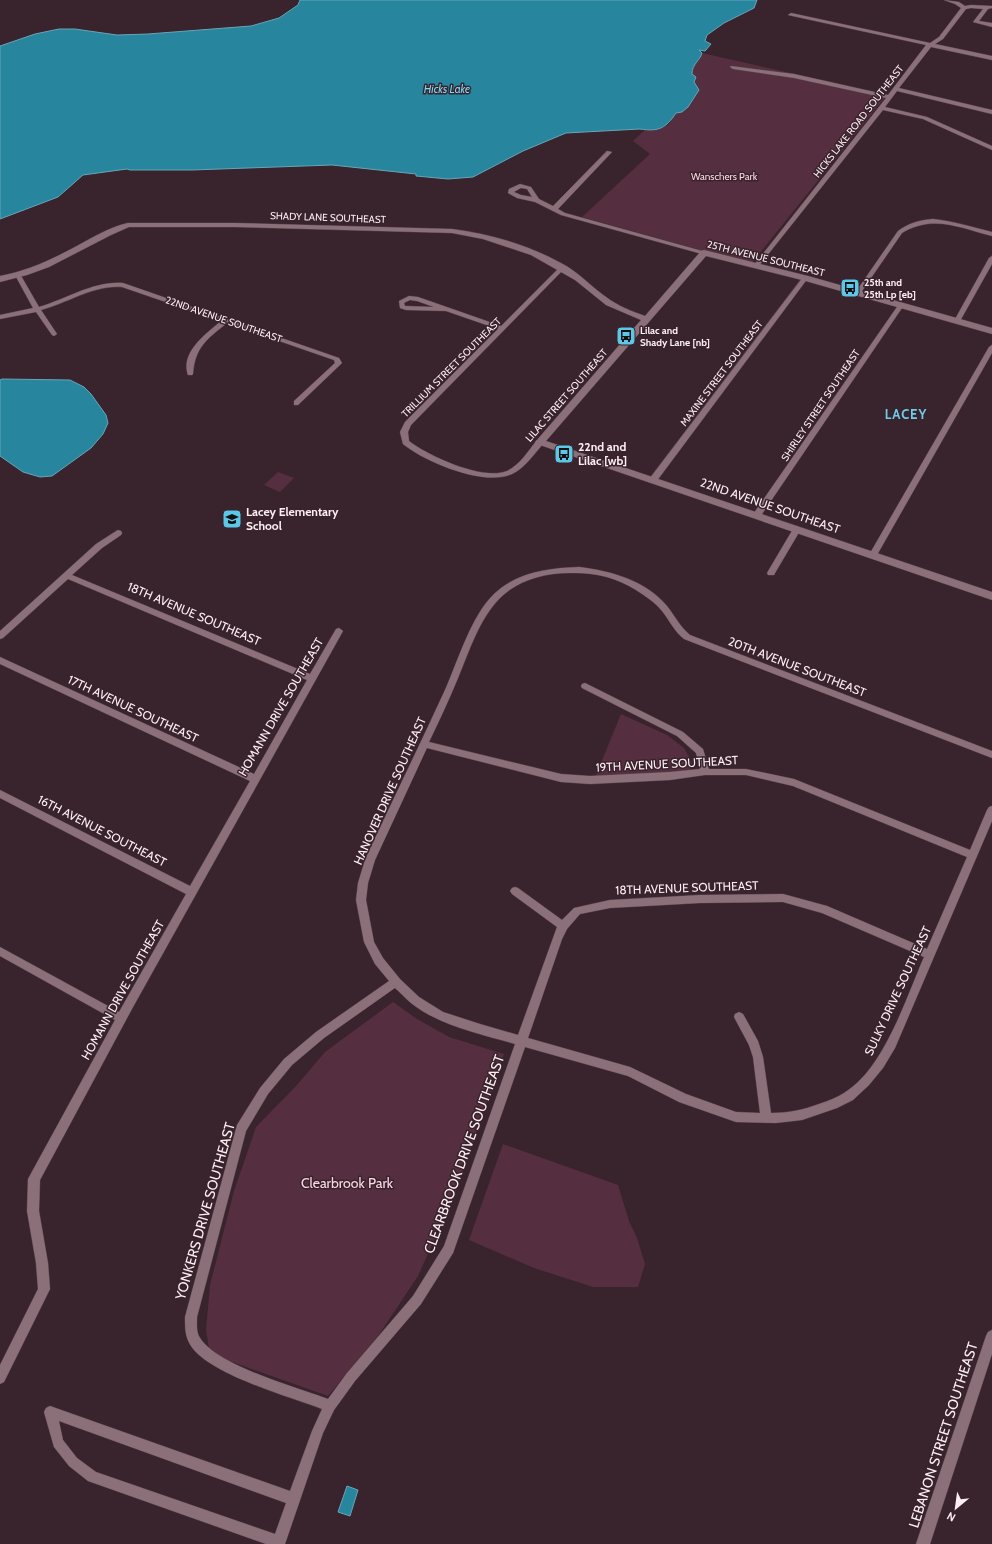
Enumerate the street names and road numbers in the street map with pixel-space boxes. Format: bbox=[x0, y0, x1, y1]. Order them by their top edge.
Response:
street label: HICKS LAKE ROAD SOUTHEAST bbox=[810, 62, 907, 180]
street label: SHADY LANE SOUTHEAST bbox=[270, 209, 387, 226]
street label: 25TH AVENUE SOUTHEAST bbox=[706, 238, 827, 280]
street label: 22ND AVENUE SOUTHEAST bbox=[164, 293, 284, 346]
street label: TRILLIUM STREET SOUTHEAST bbox=[399, 314, 504, 420]
street label: MAXINE STREET SOUTHEAST bbox=[677, 317, 766, 429]
street label: LILAC STREET SOUTHEAST bbox=[522, 346, 611, 444]
street label: SHIRLEY STREET SOUTHEAST bbox=[778, 346, 863, 464]
street label: 22ND AVENUE SOUTHEAST bbox=[698, 475, 843, 537]
street label: 18TH AVENUE SOUTHEAST bbox=[125, 579, 264, 649]
street label: 20TH AVENUE SOUTHEAST bbox=[726, 633, 869, 700]
street label: HOMANN DRIVE SOUTHEAST bbox=[235, 634, 327, 779]
street label: 17TH AVENUE SOUTHEAST bbox=[66, 672, 201, 746]
street label: HANOVER DRIVE SOUTHEAST bbox=[350, 714, 429, 867]
street label: 19TH AVENUE SOUTHEAST bbox=[595, 752, 739, 775]
street label: 16TH AVENUE SOUTHEAST bbox=[35, 792, 170, 870]
street label: 18TH AVENUE SOUTHEAST bbox=[615, 877, 759, 897]
street label: HOMANN DRIVE SOUTHEAST bbox=[78, 917, 168, 1062]
street label: SULKY DRIVE SOUTHEAST bbox=[861, 923, 934, 1058]
street label: CLEARBROOK DRIVE SOUTHEAST bbox=[420, 1052, 509, 1256]
street label: YONKERS DRIVE SOUTHEAST bbox=[171, 1120, 239, 1303]
street label: LEBANON STREET SOUTHEAST bbox=[905, 1340, 981, 1530]

